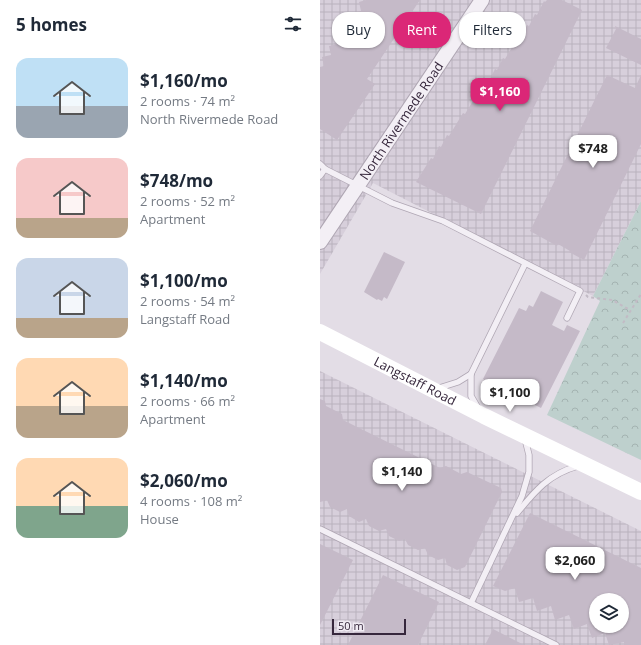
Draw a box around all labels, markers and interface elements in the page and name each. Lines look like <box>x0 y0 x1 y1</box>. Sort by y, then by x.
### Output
chip: Buy <box>332 12 385 48</box>
chip: Rent <box>393 12 451 48</box>
chip: Filters <box>459 12 526 48</box>
text: 5 homes <box>16 13 87 36</box>
icon: filters <box>282 13 304 35</box>
street label: North Rivermede Road <box>355 58 447 183</box>
text: $1,160/mo <box>140 69 228 92</box>
icon: home <box>48 74 96 122</box>
pin: $1,160 <box>467 78 533 112</box>
text: $1,160 <box>480 82 520 100</box>
text: 2 rooms · 74 m² <box>140 92 235 110</box>
text: North Rivermede Road <box>140 110 278 128</box>
pin: $748 <box>569 135 617 169</box>
text: $748 <box>578 139 608 157</box>
text: $748/mo <box>140 169 213 192</box>
icon: home <box>48 174 96 222</box>
text: 2 rooms · 52 m² <box>140 192 235 210</box>
text: Apartment <box>140 210 205 228</box>
text: $1,100/mo <box>140 269 228 292</box>
icon: home <box>48 274 96 322</box>
text: 2 rooms · 54 m² <box>140 292 235 310</box>
text: Langstaff Road <box>140 310 230 328</box>
street label: Langstaff Road <box>371 352 460 409</box>
text: $1,140/mo <box>140 369 228 392</box>
icon: home <box>48 374 96 422</box>
pin: $1,100 <box>477 379 543 413</box>
text: $1,100 <box>490 383 530 401</box>
text: 2 rooms · 66 m² <box>140 392 235 410</box>
text: Apartment <box>140 410 205 428</box>
pin: $1,140 <box>369 458 435 492</box>
text: $1,140 <box>382 462 422 480</box>
text: $2,060/mo <box>140 469 228 492</box>
icon: home <box>48 474 96 522</box>
text: 4 rooms · 108 m² <box>140 492 242 510</box>
text: House <box>140 510 179 528</box>
pin: $2,060 <box>542 547 608 581</box>
text: $2,060 <box>555 551 595 569</box>
map controls <box>589 593 629 633</box>
button: layers <box>589 593 629 633</box>
scale bar <box>332 617 406 636</box>
text: 50 m <box>338 618 364 633</box>

